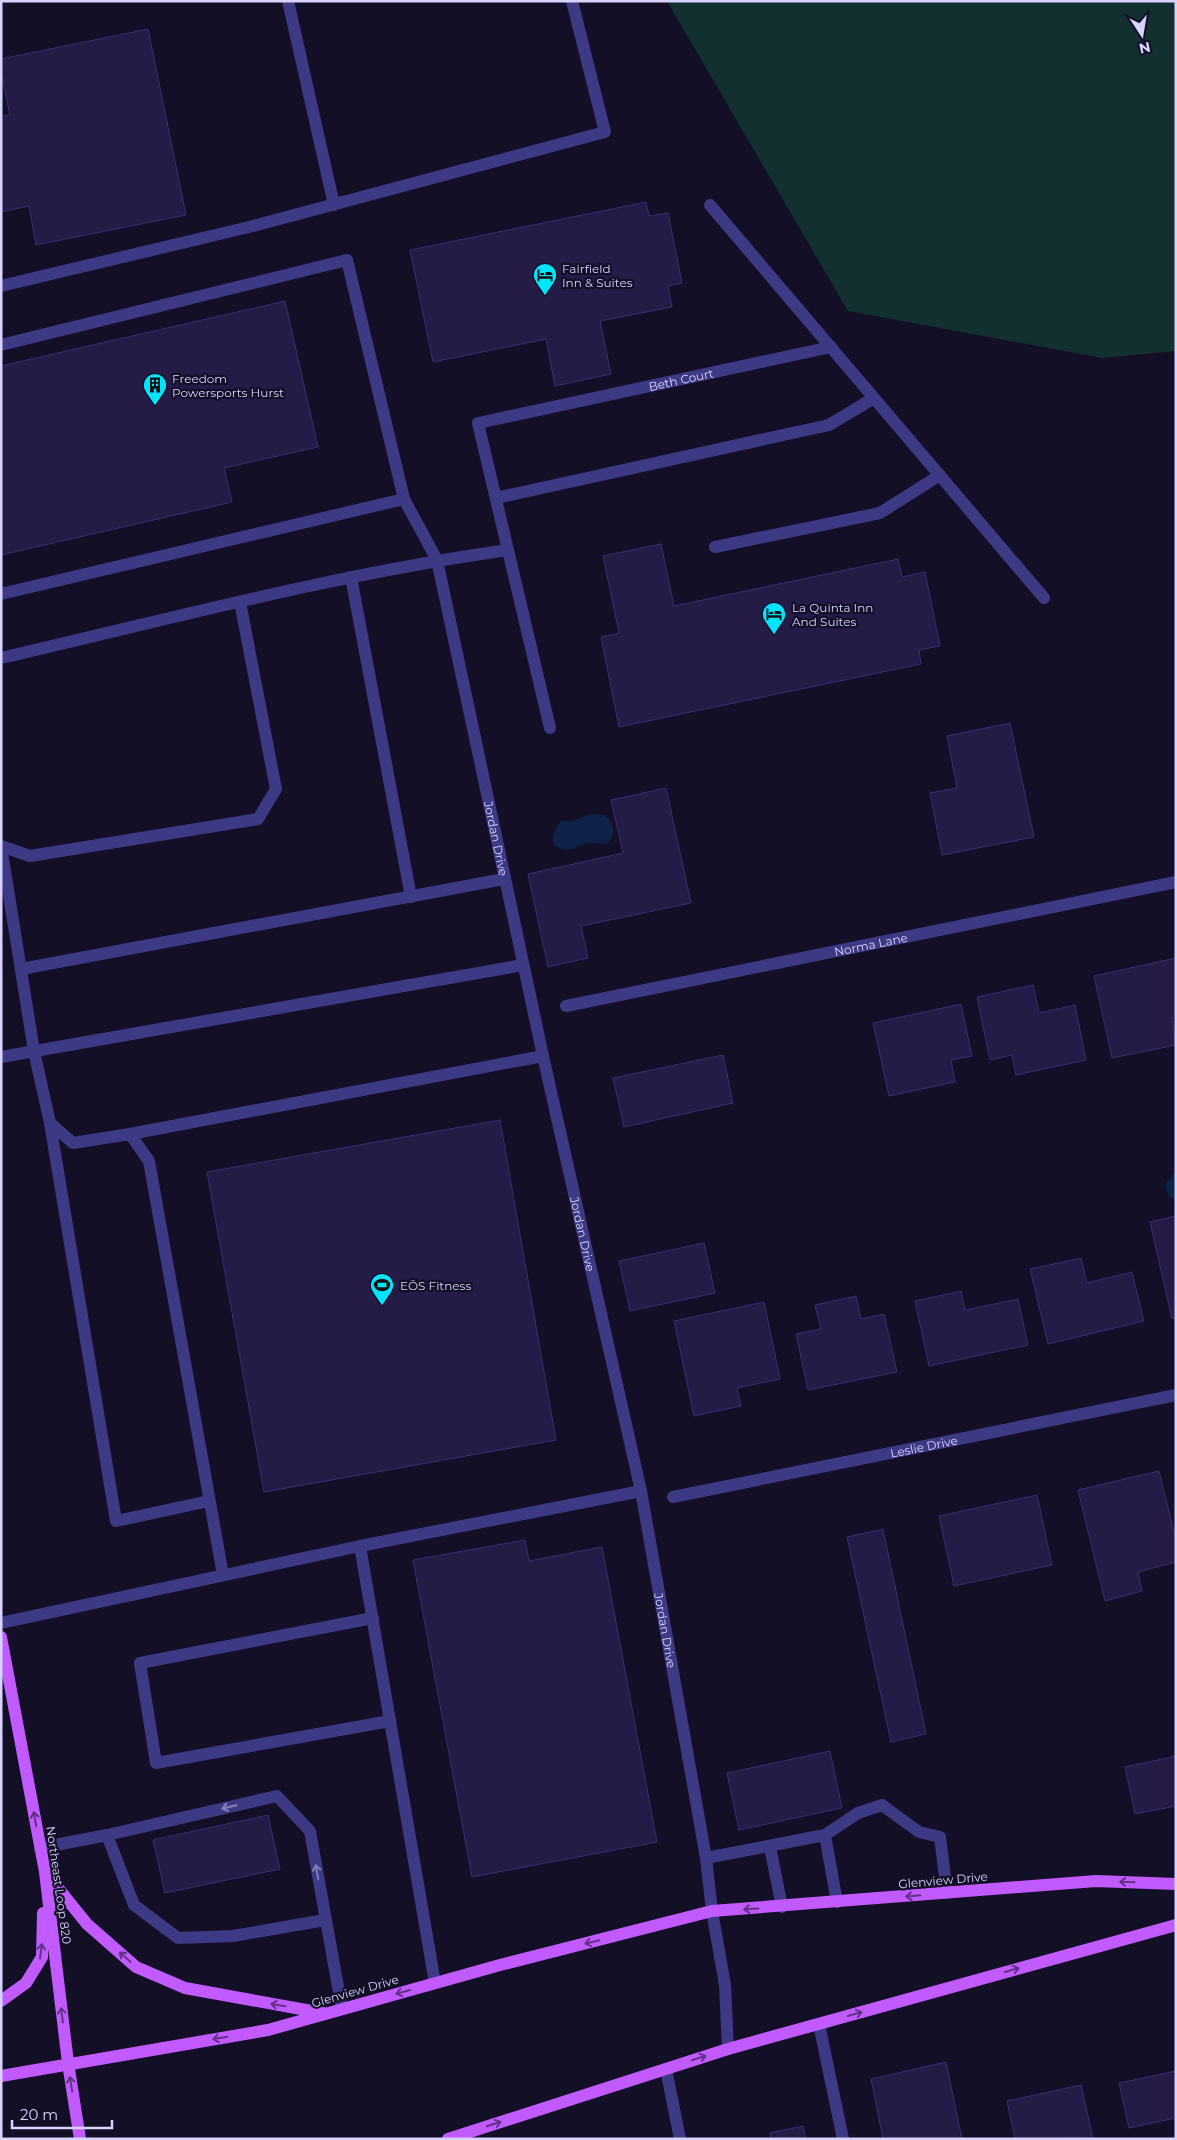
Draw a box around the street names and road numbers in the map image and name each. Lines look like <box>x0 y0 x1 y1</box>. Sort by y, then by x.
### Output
street label: Beth Court <box>647 365 715 394</box>
street label: Jordan Drive <box>481 799 512 877</box>
street label: Norma Lane <box>833 929 909 959</box>
street label: Jordan Drive <box>567 1194 599 1273</box>
street label: Leslie Drive <box>889 1432 959 1460</box>
street label: Jordan Drive <box>651 1591 680 1669</box>
street label: Northeast Loop 820 <box>43 1825 75 1945</box>
street label: Glenview Drive <box>898 1869 988 1891</box>
street label: Glenview Drive <box>310 1971 400 2011</box>

